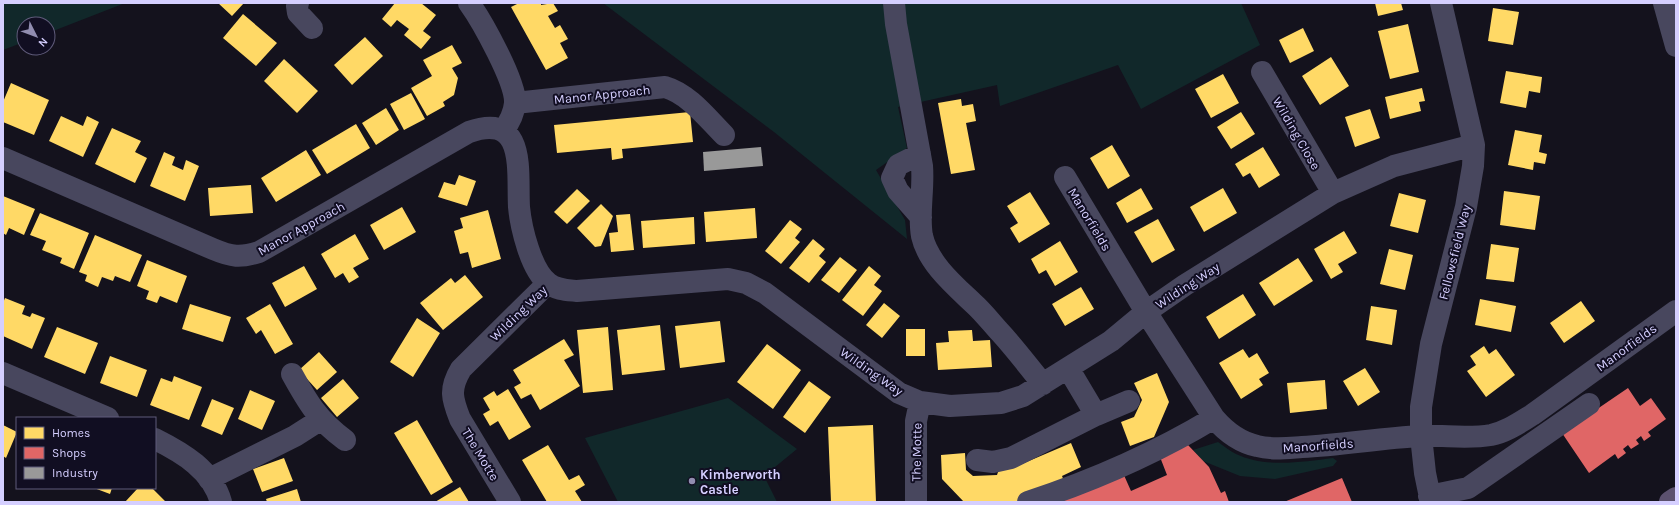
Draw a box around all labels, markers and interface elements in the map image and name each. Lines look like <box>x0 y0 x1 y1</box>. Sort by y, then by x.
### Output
north arrow <box>16 16 56 56</box>
text: N <box>36 35 51 50</box>
street label: Manor Approach <box>553 82 651 107</box>
street label: Wilding Close <box>1270 94 1324 172</box>
street label: Manorfields <box>1065 185 1114 254</box>
street label: Manor Approach <box>255 198 347 259</box>
street label: Fellowsfield Way <box>1435 203 1474 301</box>
street label: Wilding Way <box>1152 259 1222 312</box>
street label: Wilding Way <box>487 282 550 344</box>
street label: Manorfields <box>1593 320 1660 374</box>
street label: Wilding Way <box>837 344 906 399</box>
legend <box>16 417 156 489</box>
street label: The Motte <box>908 422 925 481</box>
street label: The Motte <box>459 425 502 484</box>
text: Homes <box>52 426 90 440</box>
street label: Manorfields <box>1282 436 1354 455</box>
text: Shops <box>52 446 86 460</box>
text: Industry <box>52 466 98 480</box>
place label: Kimberworth Castle <box>700 467 781 497</box>
marker: Kimberworth Castle <box>687 476 697 486</box>

